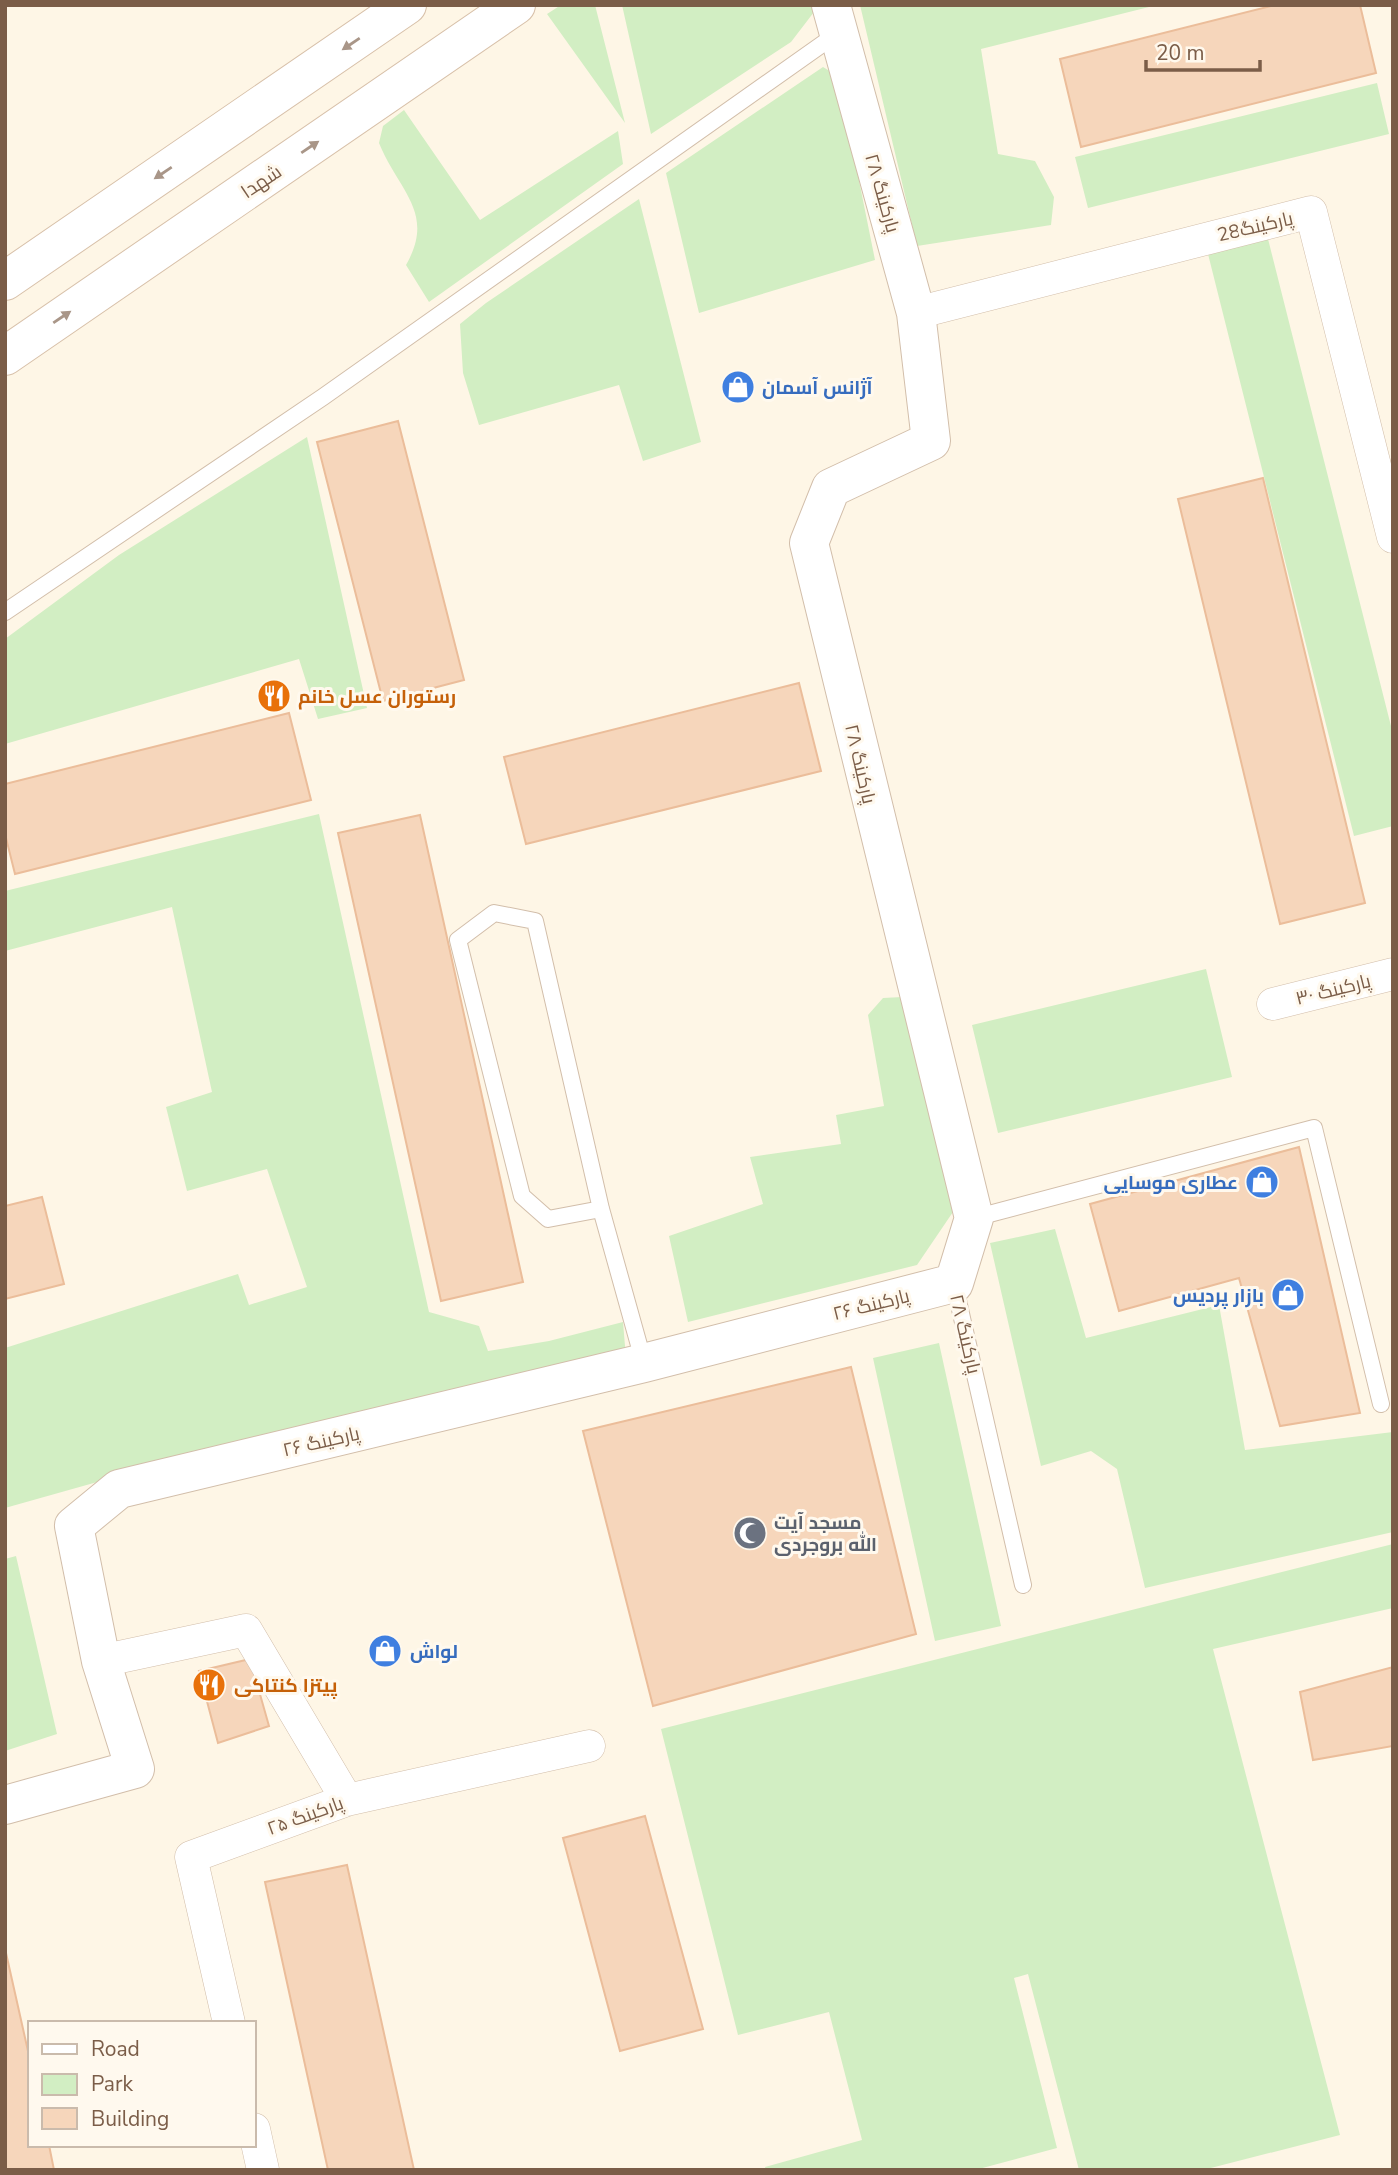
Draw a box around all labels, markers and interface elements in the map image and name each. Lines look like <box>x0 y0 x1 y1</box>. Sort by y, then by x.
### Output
scale bar <box>1146 28 1260 72</box>
one-way arrow <box>342 37 360 51</box>
text: 20 m <box>1156 39 1205 67</box>
one-way arrow <box>301 140 319 154</box>
street label: پارکینگ ۲۸ <box>858 151 906 236</box>
street label: شهدا <box>236 159 287 205</box>
one-way arrow <box>153 166 173 179</box>
street label: پارکینگ28 <box>1215 206 1296 248</box>
one-way arrow <box>52 311 71 324</box>
shop icon: آژانس آسمان <box>719 368 757 406</box>
place label: آژانس آسمان <box>762 375 872 401</box>
restaurant icon: رستوران عسل خانم <box>255 677 293 715</box>
place label: رستوران عسل خانم <box>298 684 456 710</box>
street label: پارکینگ ۲۸ <box>838 722 882 807</box>
street label: پارکینگ ۳۰ <box>1293 968 1374 1012</box>
shop icon: عطاری موسایی <box>1243 1163 1281 1201</box>
place label: عطاری موسایی <box>1103 1170 1238 1196</box>
shop icon: بازار پردیس <box>1269 1276 1307 1314</box>
street label: پارکینگ ۲۶ <box>830 1283 912 1327</box>
place label: بازار پردیس <box>1173 1283 1264 1309</box>
street label: پارکینگ ۲۸ <box>943 1292 987 1377</box>
street label: پارکینگ ۲۶ <box>280 1421 362 1463</box>
place label: مسجد آیت الله بروجردی <box>774 1510 877 1558</box>
mosque icon: مسجد آیت الله بروجردی <box>731 1514 769 1552</box>
shop icon: لواش <box>366 1632 404 1670</box>
place label: لواش <box>410 1639 458 1665</box>
restaurant icon: پیتزا کنتاکی <box>190 1666 228 1704</box>
place label: پیتزا کنتاکی <box>234 1673 338 1699</box>
street label: پارکینگ ۲۵ <box>264 1790 347 1842</box>
legend <box>28 2021 256 2147</box>
text: Road <box>91 2035 140 2063</box>
text: Park <box>91 2070 133 2098</box>
text: Building <box>91 2105 169 2133</box>

